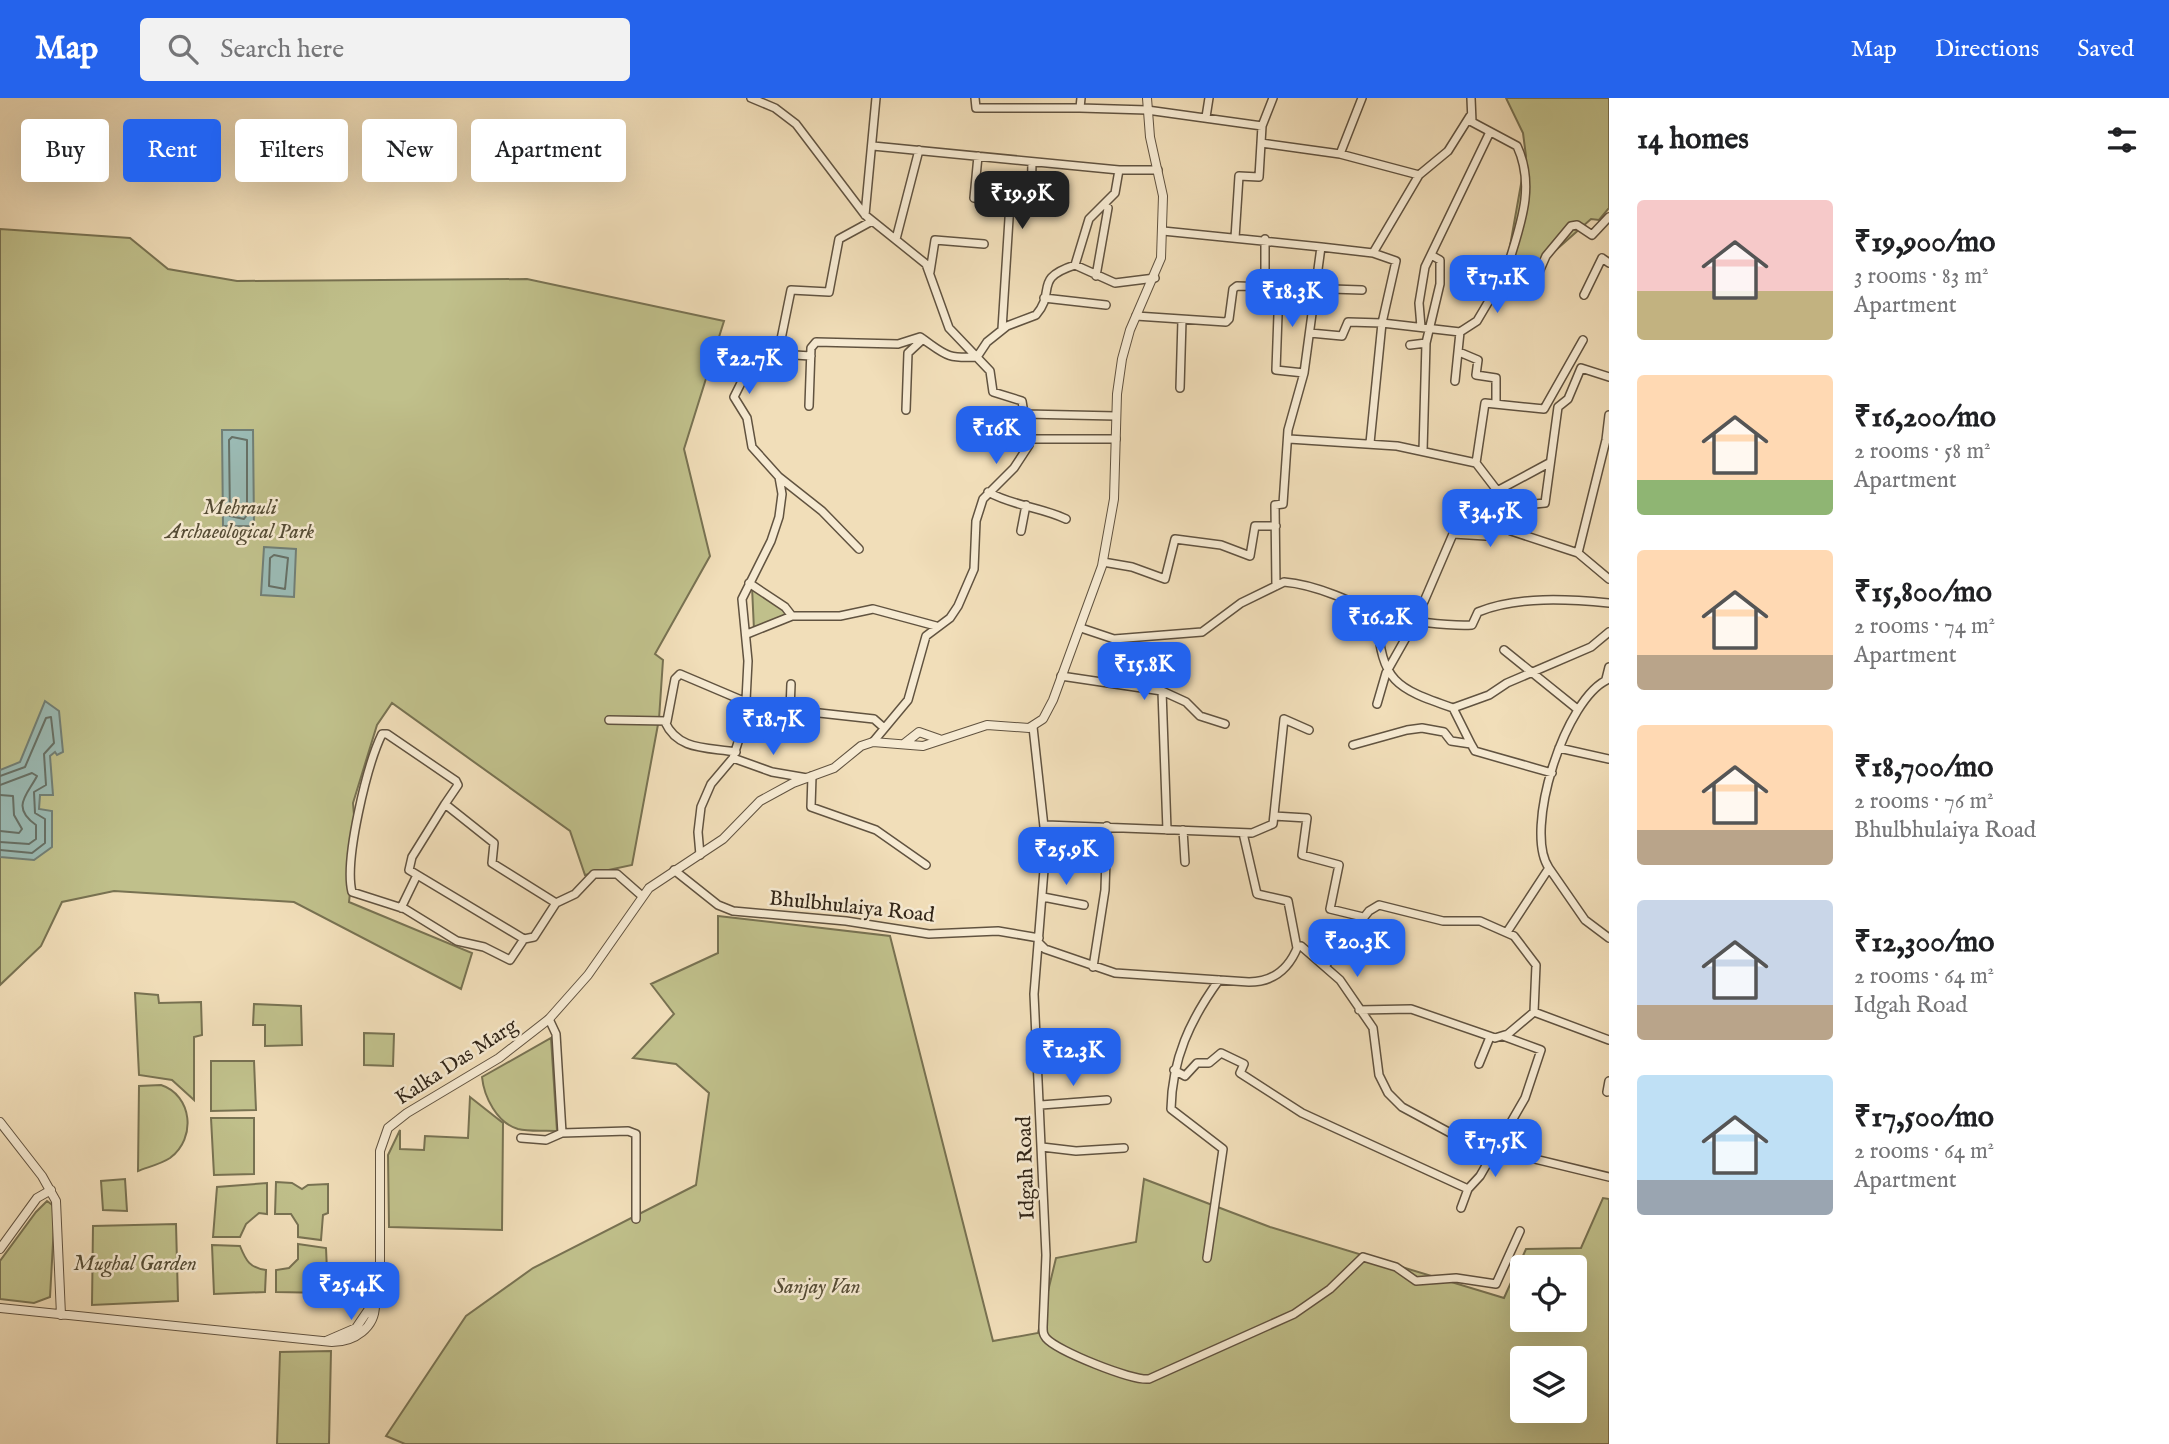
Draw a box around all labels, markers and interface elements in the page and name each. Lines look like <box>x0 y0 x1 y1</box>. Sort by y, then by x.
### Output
search box <box>140 18 630 81</box>
text: Map <box>35 28 98 70</box>
icon: search <box>164 30 202 68</box>
text: Search here <box>220 33 344 66</box>
text: Map <box>1851 34 1897 65</box>
text: Directions <box>1935 34 2039 65</box>
text: Saved <box>2077 34 2134 65</box>
chip: Buy <box>21 119 109 182</box>
chip: Rent <box>123 119 221 182</box>
chip: Filters <box>235 119 348 182</box>
chip: New <box>362 119 457 182</box>
chip: Apartment <box>471 119 626 182</box>
text: 14 homes <box>1637 121 1749 159</box>
icon: filters <box>2103 121 2141 159</box>
pin: ₹19.9K <box>965 172 1079 231</box>
text: ₹19.9K <box>990 179 1054 208</box>
text: ₹19,900/mo <box>1854 224 1995 262</box>
icon: home <box>1693 228 1777 312</box>
pin: ₹17.1K <box>1440 256 1554 315</box>
text: 3 rooms · 83 m² <box>1854 262 1989 291</box>
text: ₹17.1K <box>1466 263 1528 292</box>
pin: ₹18.3K <box>1235 270 1349 329</box>
text: ₹18.3K <box>1262 277 1322 306</box>
text: Apartment <box>1854 291 1957 320</box>
pin: ₹22.7K <box>692 336 806 396</box>
text: ₹22.7K <box>716 344 782 373</box>
text: ₹16,200/mo <box>1854 399 1996 437</box>
icon: home <box>1693 403 1777 487</box>
pin: ₹16K <box>955 406 1037 466</box>
text: ₹16K <box>972 414 1020 443</box>
text: 2 rooms · 58 m² <box>1854 437 1991 466</box>
text: Apartment <box>1854 466 1957 495</box>
pin: ₹34.5K <box>1433 490 1547 549</box>
park label: Mehrauli Archaeological Park <box>164 495 315 546</box>
text: ₹34.5K <box>1458 497 1522 526</box>
text: ₹15,800/mo <box>1854 574 1992 612</box>
icon: home <box>1693 578 1777 662</box>
pin: ₹16.2K <box>1323 596 1437 655</box>
text: ₹16.2K <box>1348 603 1412 632</box>
text: 2 rooms · 74 m² <box>1854 612 1995 641</box>
text: Apartment <box>1854 641 1957 670</box>
pin: ₹15.8K <box>1087 642 1201 702</box>
text: ₹15.8K <box>1114 650 1174 679</box>
pin: ₹18.7K <box>716 698 830 757</box>
text: ₹18.7K <box>742 705 804 734</box>
text: ₹18,700/mo <box>1854 749 1993 787</box>
icon: home <box>1693 753 1777 837</box>
text: 2 rooms · 76 m² <box>1854 787 1994 816</box>
text: Bhulbhulaiya Road <box>1854 816 2036 845</box>
pin: ₹25.9K <box>1009 828 1123 887</box>
text: ₹25.9K <box>1034 835 1098 864</box>
street label: Bhulbhulaiya Road <box>768 885 937 930</box>
pin: ₹20.3K <box>1300 920 1414 979</box>
text: ₹12,300/mo <box>1854 924 1995 962</box>
text: ₹20.3K <box>1324 927 1390 956</box>
icon: home <box>1693 928 1777 1012</box>
text: 2 rooms · 64 m² <box>1854 962 1994 991</box>
text: Idgah Road <box>1854 991 1968 1020</box>
street label: Kalka Das Marg <box>390 1012 524 1112</box>
pin: ₹12.3K <box>1016 1028 1130 1088</box>
text: ₹12.3K <box>1042 1036 1104 1065</box>
text: ₹17,500/mo <box>1854 1099 1994 1137</box>
icon: home <box>1693 1103 1777 1187</box>
street label: Idgah Road <box>1011 1115 1042 1220</box>
pin: ₹17.5K <box>1438 1119 1552 1179</box>
text: ₹17.5K <box>1464 1127 1526 1156</box>
text: 2 rooms · 64 m² <box>1854 1137 1994 1166</box>
text: Apartment <box>1854 1166 1957 1195</box>
park label: Mughal Garden <box>73 1251 197 1278</box>
map controls <box>1510 1255 1587 1423</box>
button: locate <box>1510 1255 1587 1332</box>
pin: ₹25.4K <box>294 1262 408 1322</box>
text: ₹25.4K <box>318 1270 384 1299</box>
park label: Sanjay Van <box>773 1274 861 1301</box>
button: layers <box>1510 1346 1587 1423</box>

